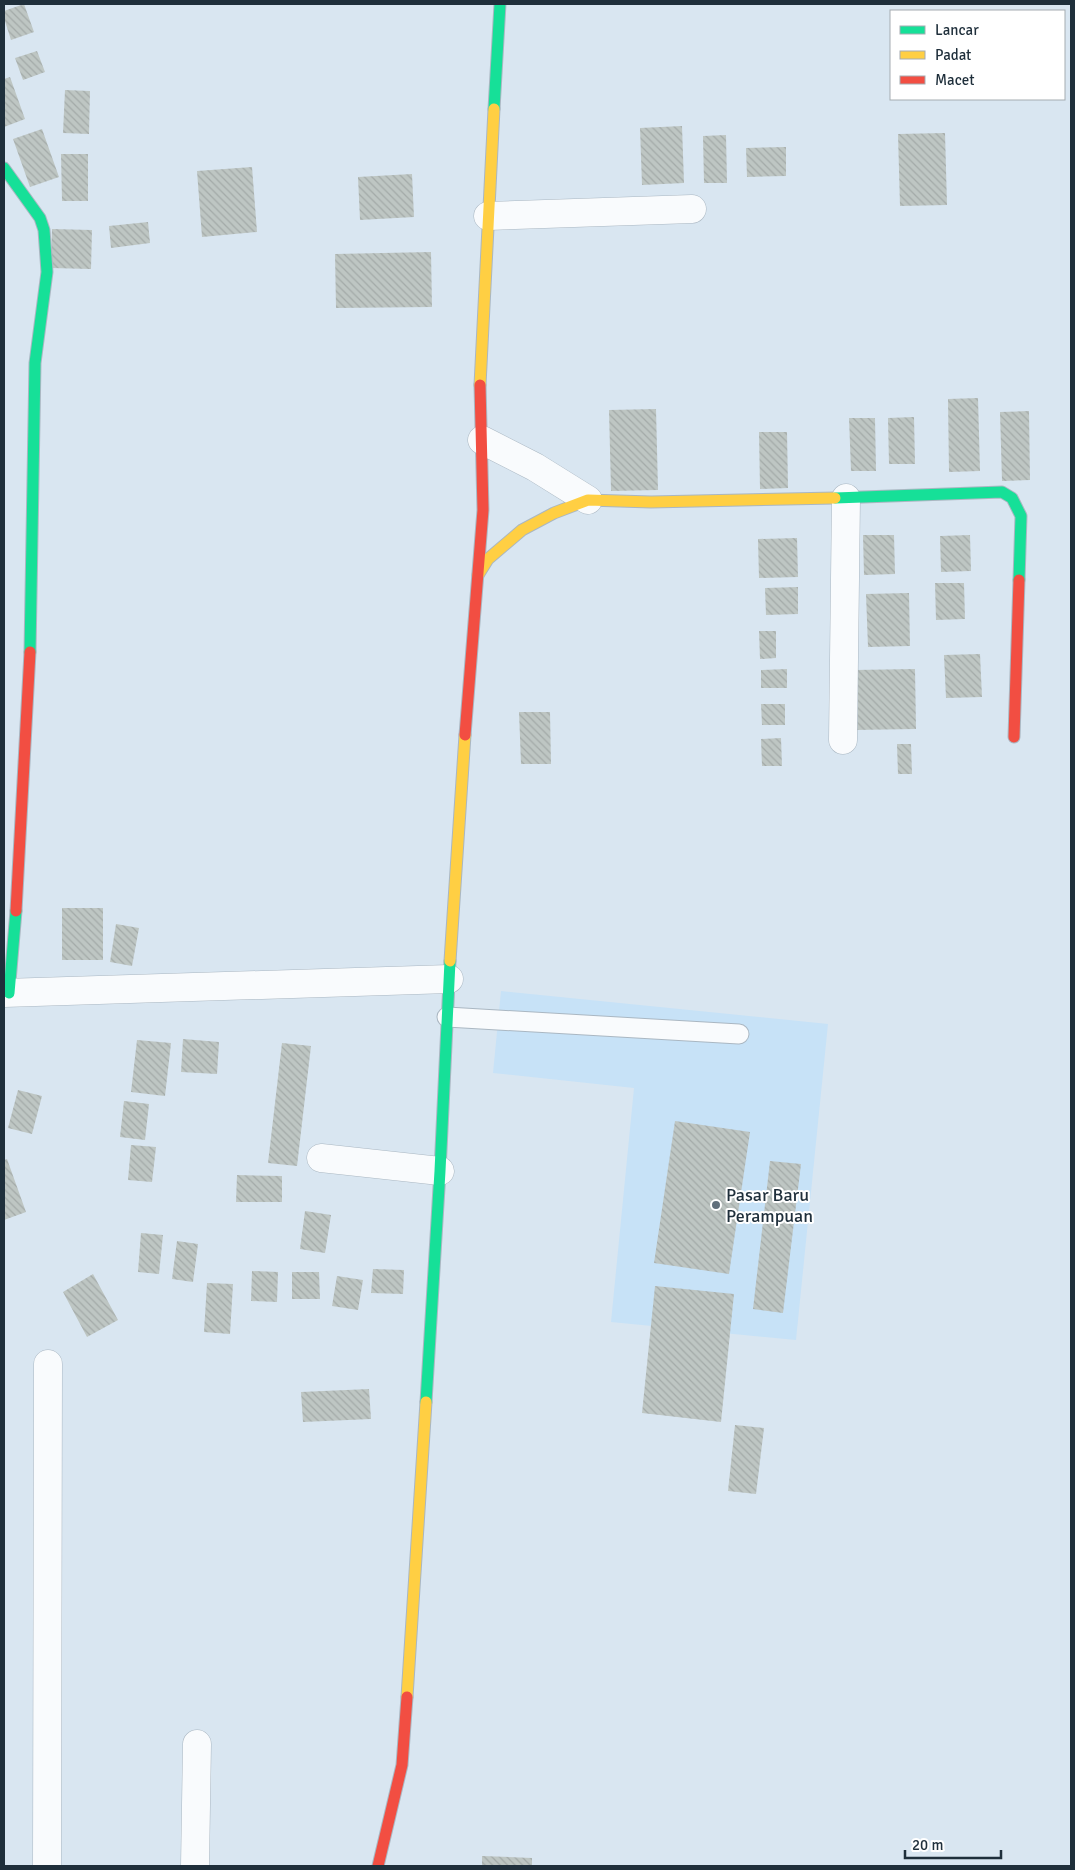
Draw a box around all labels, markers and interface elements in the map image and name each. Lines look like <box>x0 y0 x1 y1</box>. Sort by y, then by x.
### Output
legend <box>890 10 1065 100</box>
text: Lancar <box>935 21 979 39</box>
text: Padat <box>935 46 971 64</box>
text: Macet <box>935 71 974 89</box>
place label: Pasar Baru Perampuan <box>726 1184 813 1227</box>
marker: Pasar Baru Perampuan <box>710 1199 722 1211</box>
scale bar <box>905 1828 1001 1860</box>
text: 20 m <box>912 1836 943 1854</box>

